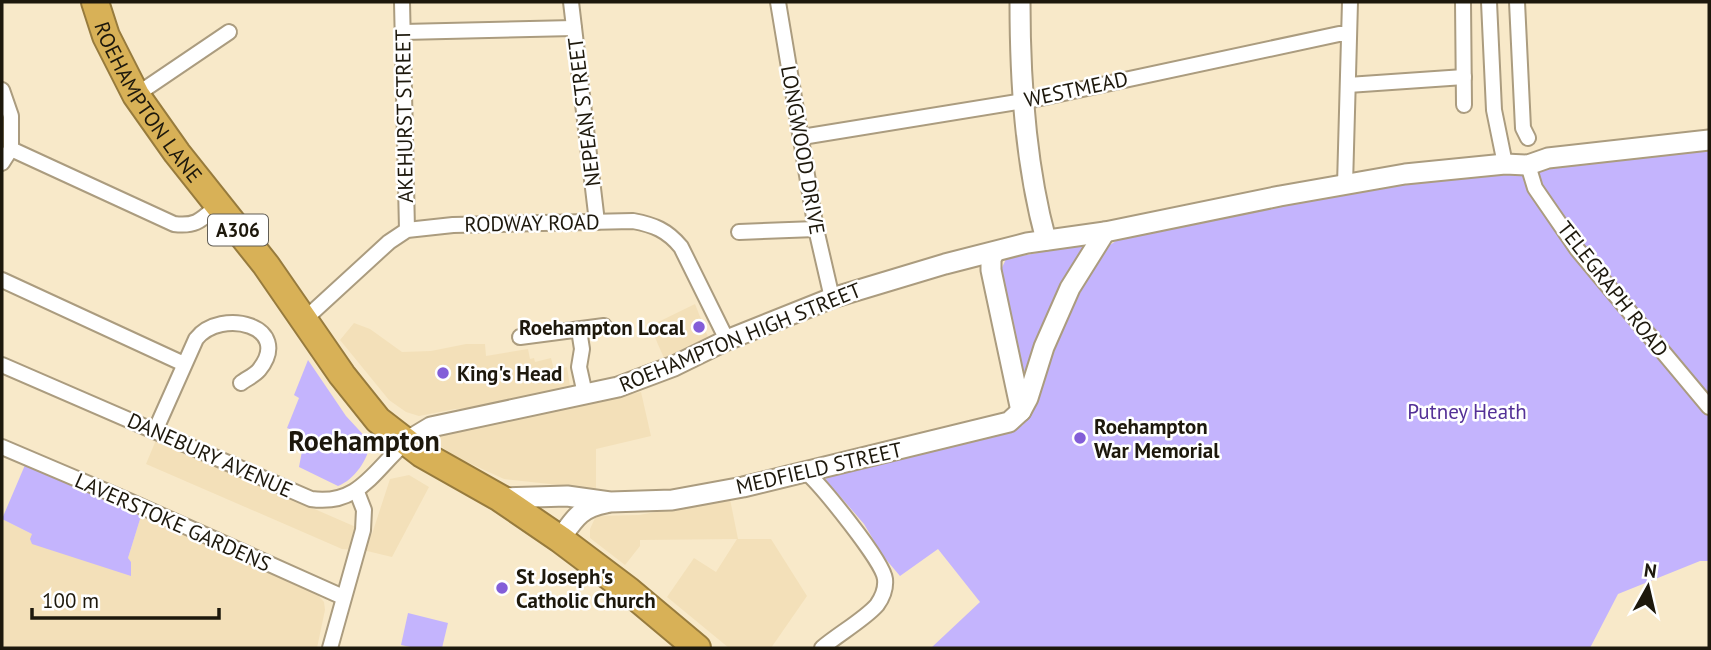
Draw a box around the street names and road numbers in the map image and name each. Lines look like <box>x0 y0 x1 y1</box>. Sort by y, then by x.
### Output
street label: ROEHAMPTON LANE <box>89 18 208 188</box>
street label: AKEHURST STREET <box>389 29 419 203</box>
street label: NEPEAN STREET <box>561 36 607 188</box>
street label: LONGWOOD DRIVE <box>775 63 831 237</box>
street label: WESTMEAD <box>1022 65 1130 113</box>
street label: RODWAY ROAD <box>464 208 600 238</box>
road number: A306 <box>208 214 268 246</box>
street label: TELEGRAPH ROAD <box>1552 216 1674 362</box>
street label: ROEHAMPTON HIGH STREET <box>615 276 865 398</box>
street label: DANEBURY AVENUE <box>123 407 297 503</box>
street label: MEDFIELD STREET <box>733 436 905 500</box>
street label: LAVERSTOKE GARDENS <box>71 467 275 577</box>

